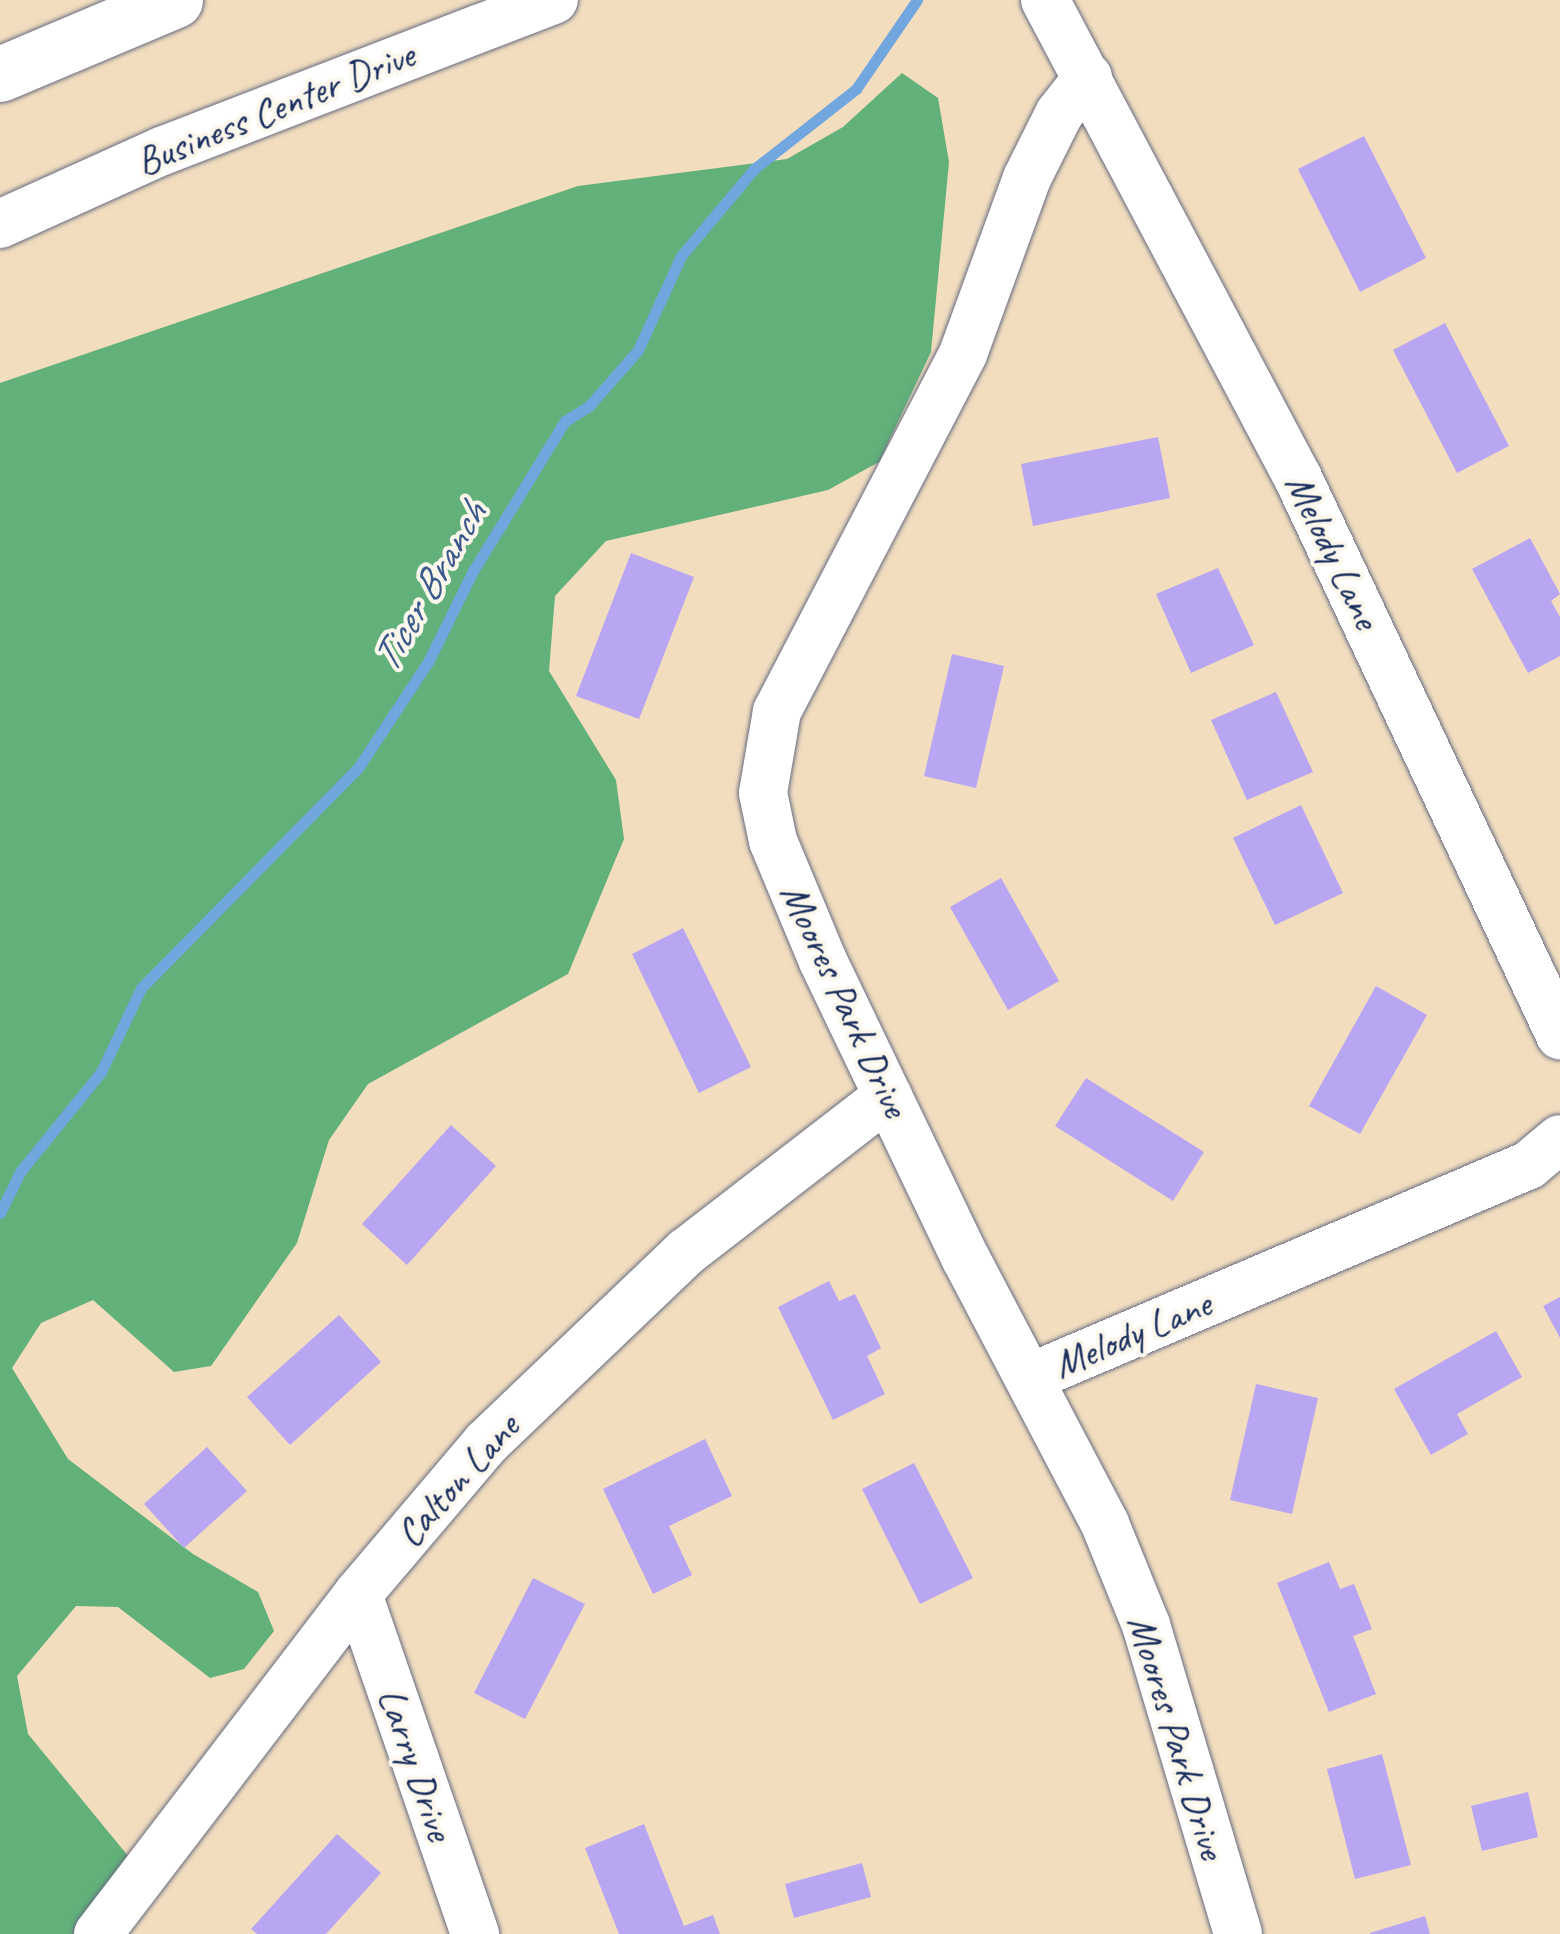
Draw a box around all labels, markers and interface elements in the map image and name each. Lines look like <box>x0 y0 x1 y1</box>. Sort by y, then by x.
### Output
street label: Business Center Drive <box>128 30 422 186</box>
street label: Melody Lane <box>1275 465 1391 637</box>
water label: Ticer Branch <box>360 492 498 682</box>
street label: Moores Park Drive <box>770 875 920 1125</box>
street label: Melody Lane <box>1045 1279 1219 1389</box>
street label: Calton Lane <box>384 1403 530 1557</box>
street label: Moores Park Drive <box>1117 1609 1237 1865</box>
street label: Larry Drive <box>368 1681 464 1847</box>

